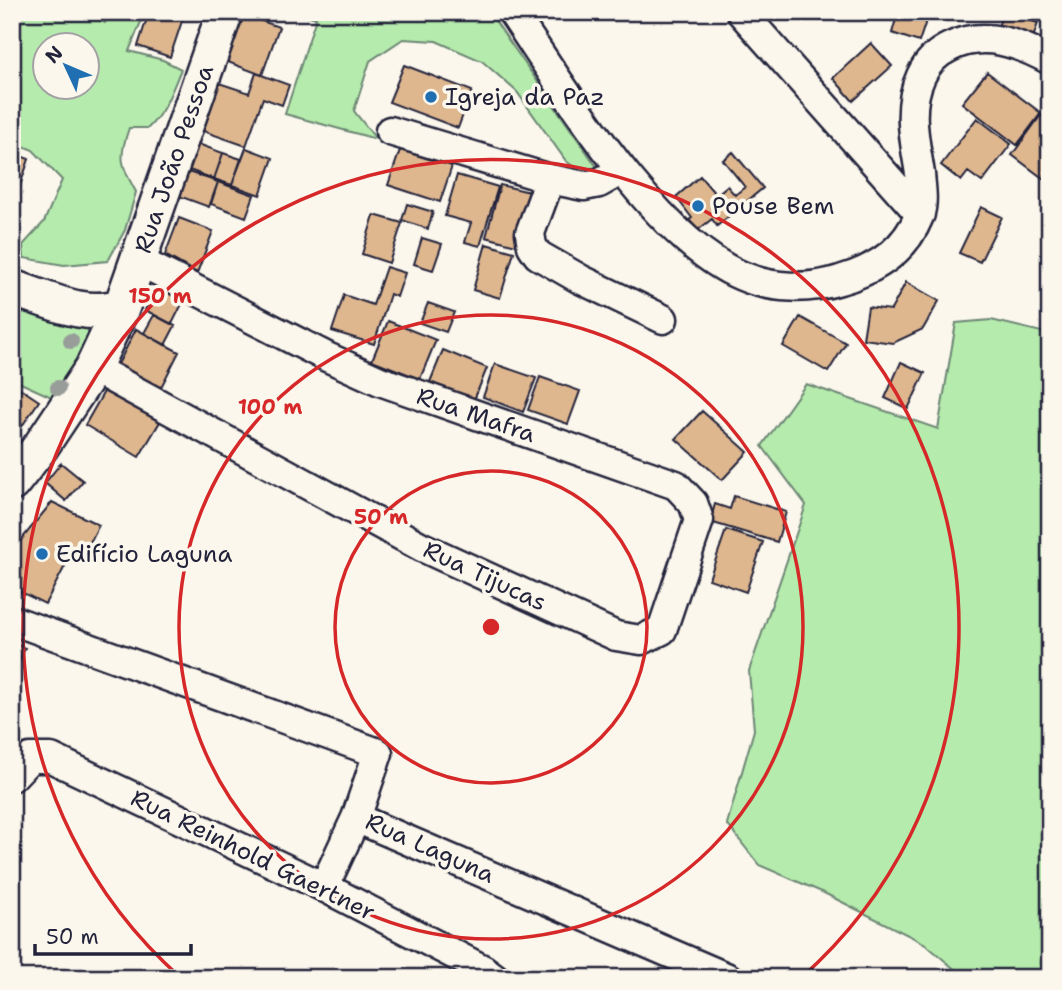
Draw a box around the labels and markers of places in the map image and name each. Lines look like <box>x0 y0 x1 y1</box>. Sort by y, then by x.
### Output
place label: Igreja da Paz <box>445 81 605 113</box>
marker: Igreja da Paz <box>423 89 439 105</box>
place label: Pouse Bem <box>712 190 835 222</box>
marker: Pouse Bem <box>690 198 706 214</box>
place label: Edifício Laguna <box>56 538 232 570</box>
marker: Edifício Laguna <box>34 546 50 562</box>
centre of rings <box>479 615 503 639</box>

